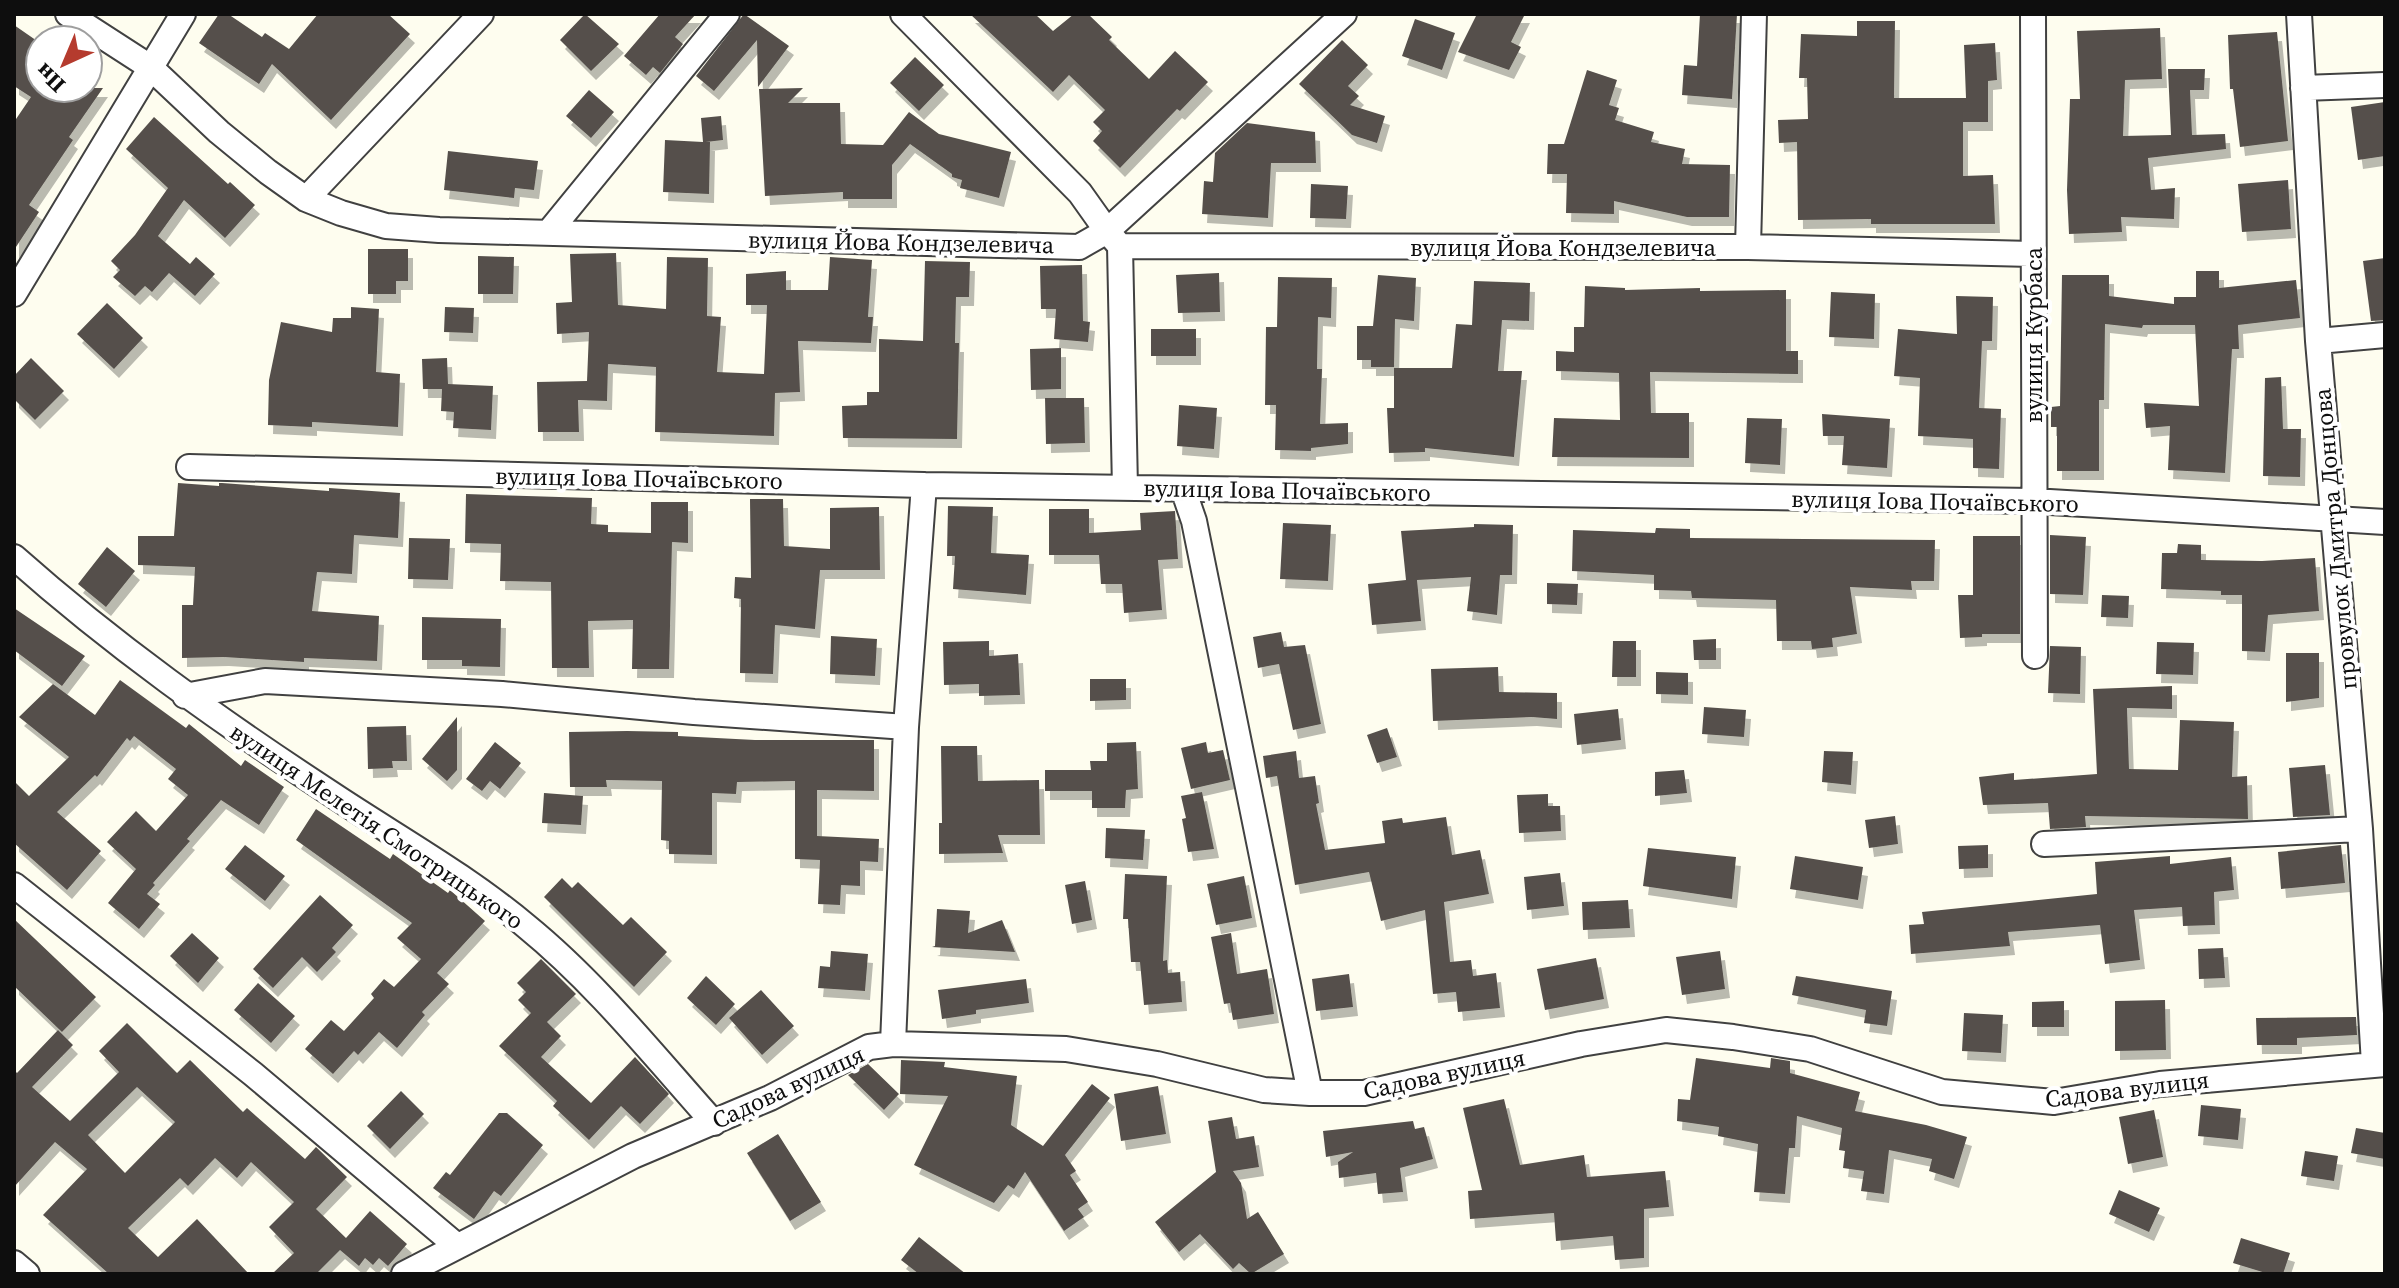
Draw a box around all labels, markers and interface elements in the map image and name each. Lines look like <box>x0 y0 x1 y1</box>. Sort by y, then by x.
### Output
north arrow <box>24 24 104 104</box>
text: Пн <box>29 57 72 100</box>
street label: вулиця Йова Кондзелевича <box>748 223 1055 261</box>
street label: вулиця Йова Кондзелевича <box>1410 231 1717 264</box>
street label: вулиця Курбаса <box>2017 246 2050 423</box>
street label: провулок Дмитра Донцова <box>2305 386 2365 691</box>
street label: вулиця Іова Почаївського <box>495 459 783 497</box>
street label: вулиця Іова Почаївського <box>1143 471 1431 509</box>
street label: вулиця Іова Почаївського <box>1791 482 2079 520</box>
street label: вулиця Мелетія Смотрицького <box>224 715 530 937</box>
street label: Садова вулиця <box>706 1037 870 1137</box>
street label: Садова вулиця <box>1360 1041 1528 1107</box>
street label: Садова вулиця <box>2043 1063 2211 1115</box>

